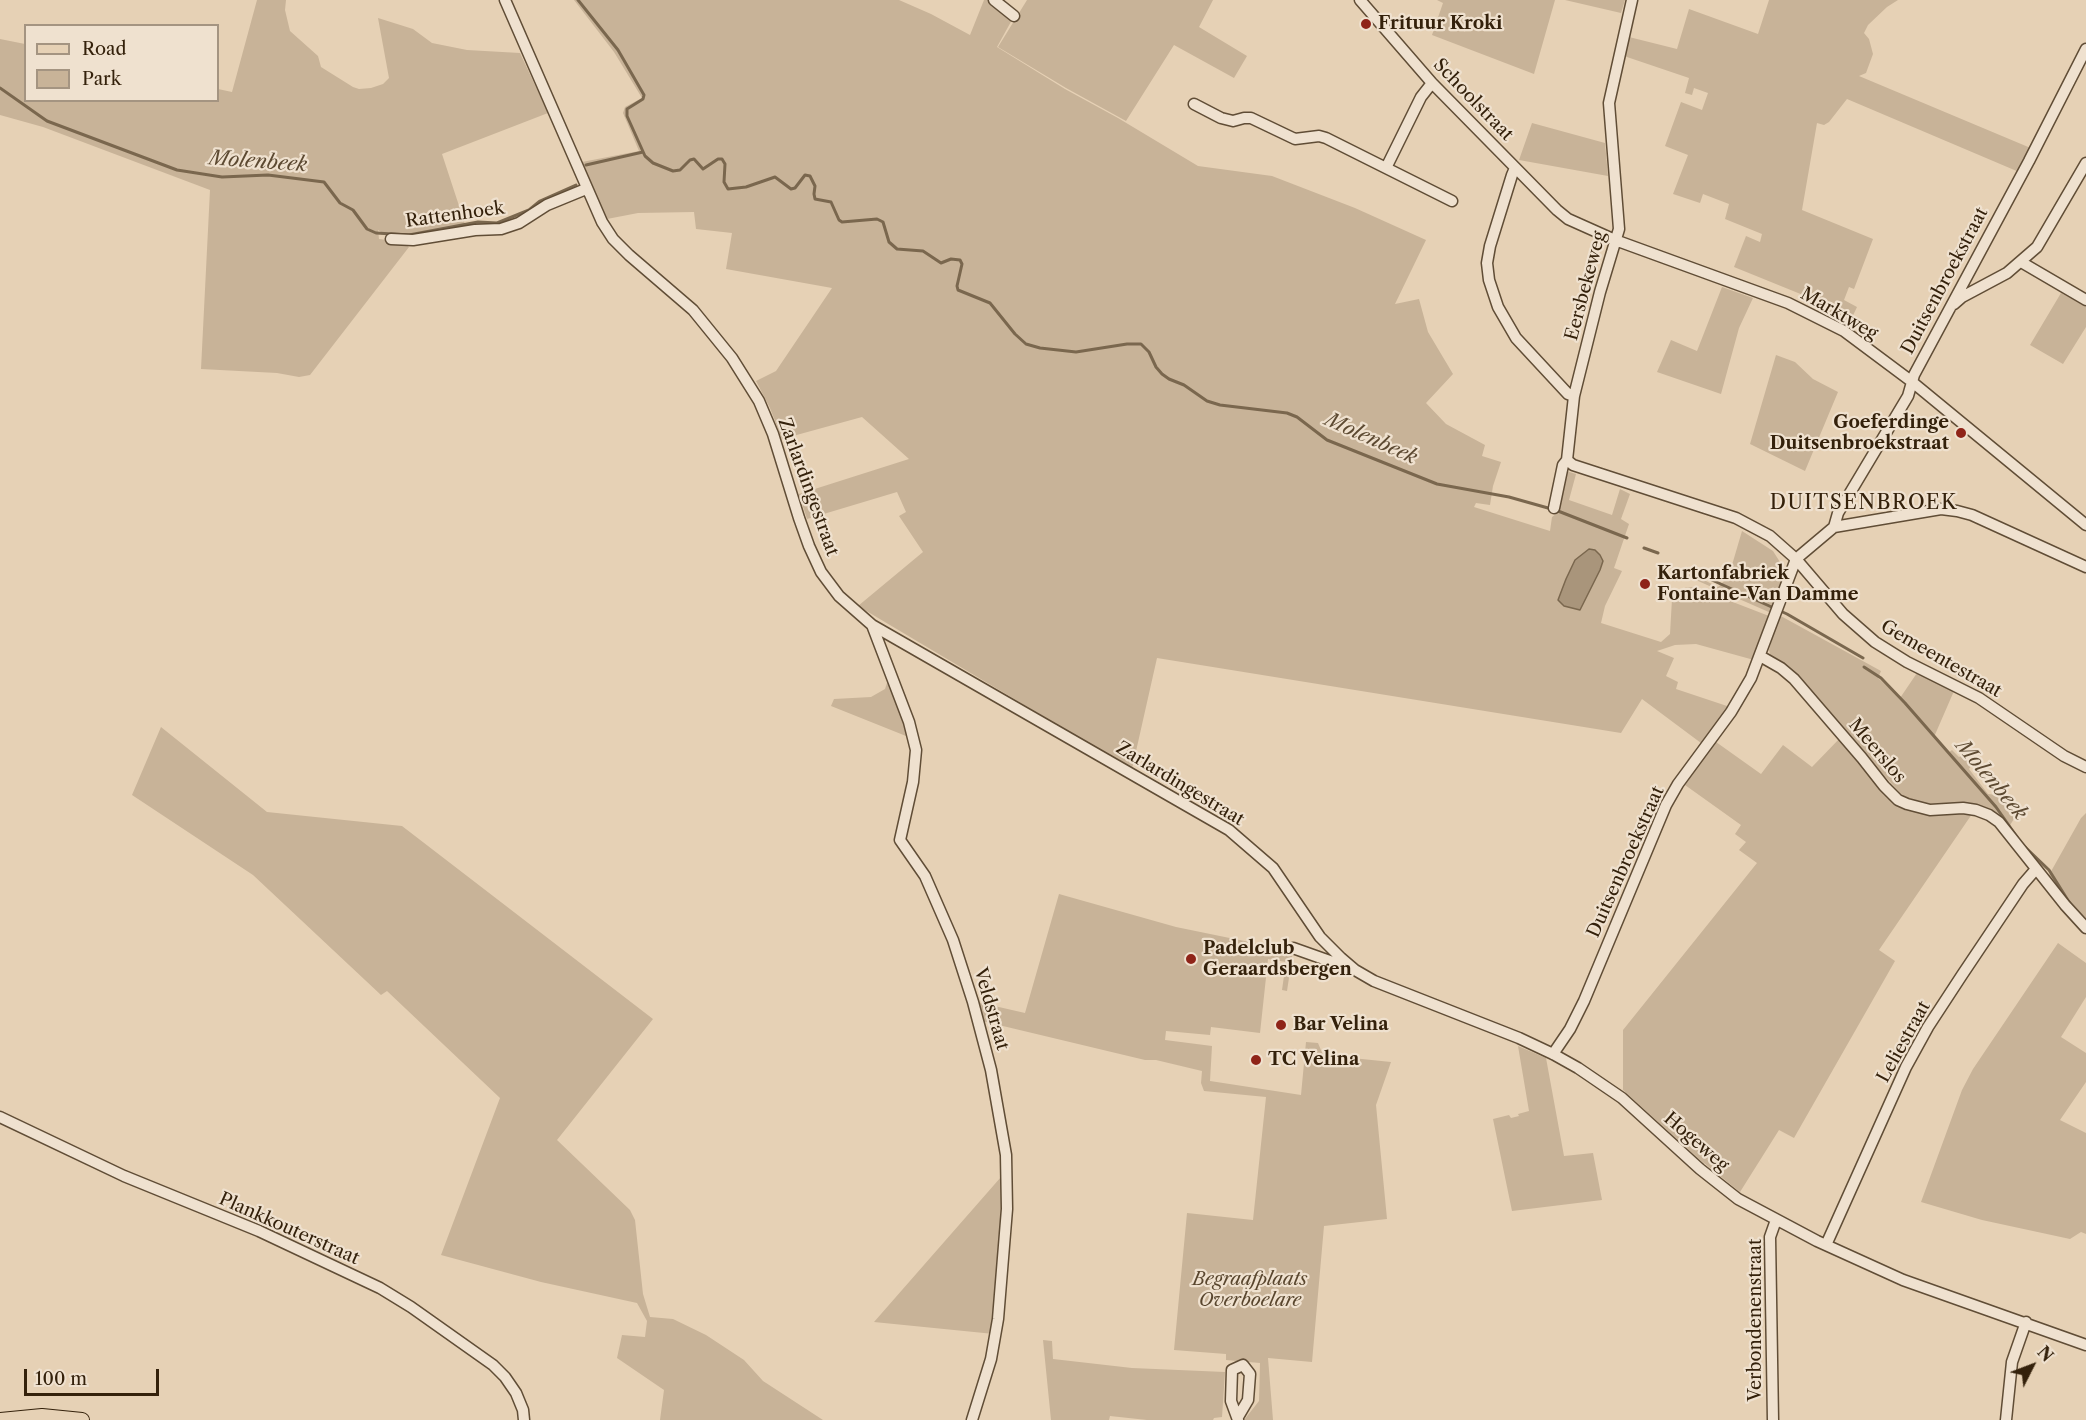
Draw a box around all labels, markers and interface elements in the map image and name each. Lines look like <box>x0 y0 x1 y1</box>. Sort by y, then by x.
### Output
place label: Frituur Kroki <box>1378 13 1502 35</box>
marker: Frituur Kroki <box>1359 17 1373 31</box>
legend <box>24 24 219 102</box>
text: Road <box>82 38 127 60</box>
street label: Schoolstraat <box>1428 54 1518 146</box>
text: Park <box>82 68 121 90</box>
water label: Molenbeek <box>208 147 308 177</box>
street label: Rattenhoek <box>404 197 506 233</box>
street label: Duitsenbroekstraat <box>1897 204 1993 358</box>
street label: Eersbekeweg <box>1561 229 1611 343</box>
street label: Marktweg <box>1796 283 1882 345</box>
water label: Molenbeek <box>1321 408 1421 470</box>
place label: Goeferdinge Duitsenbroekstraat <box>1770 412 1949 454</box>
street label: Zarlardingestraat <box>773 415 843 559</box>
marker: Goeferdinge Duitsenbroekstraat <box>1954 426 1968 440</box>
district label: DUITSENBROEK <box>1770 491 1958 515</box>
place label: Kartonfabriek Fontaine-Van Damme <box>1657 563 1858 606</box>
marker: Kartonfabriek Fontaine-Van Damme <box>1638 577 1652 591</box>
street label: Gemeentestraat <box>1877 616 2005 702</box>
street label: Meerslos <box>1844 714 1910 788</box>
water label: Molenbeek <box>1950 735 2032 825</box>
street label: Zarlardingestraat <box>1112 737 1248 831</box>
street label: Duitsenbroekstraat <box>1583 783 1669 941</box>
place label: Padelclub Geraardsbergen <box>1203 938 1352 980</box>
marker: Padelclub Geraardsbergen <box>1184 952 1198 966</box>
street label: Veldstraat <box>969 965 1013 1053</box>
street label: Leliestraat <box>1873 998 1935 1086</box>
place label: Bar Velina <box>1293 1014 1389 1036</box>
marker: Bar Velina <box>1274 1018 1288 1032</box>
place label: TC Velina <box>1268 1049 1359 1071</box>
marker: TC Velina <box>1249 1053 1263 1067</box>
street label: Hogeweg <box>1659 1108 1733 1176</box>
street label: Plankkouterstraat <box>216 1188 362 1270</box>
street label: Verbondenenstraat <box>1745 1239 1767 1401</box>
park label: Begraafplaats Overboelare <box>1193 1269 1307 1312</box>
north arrow <box>2002 1336 2062 1396</box>
text: N <box>2033 1342 2057 1366</box>
scale bar <box>27 1357 162 1395</box>
text: 100 m <box>35 1368 87 1390</box>

